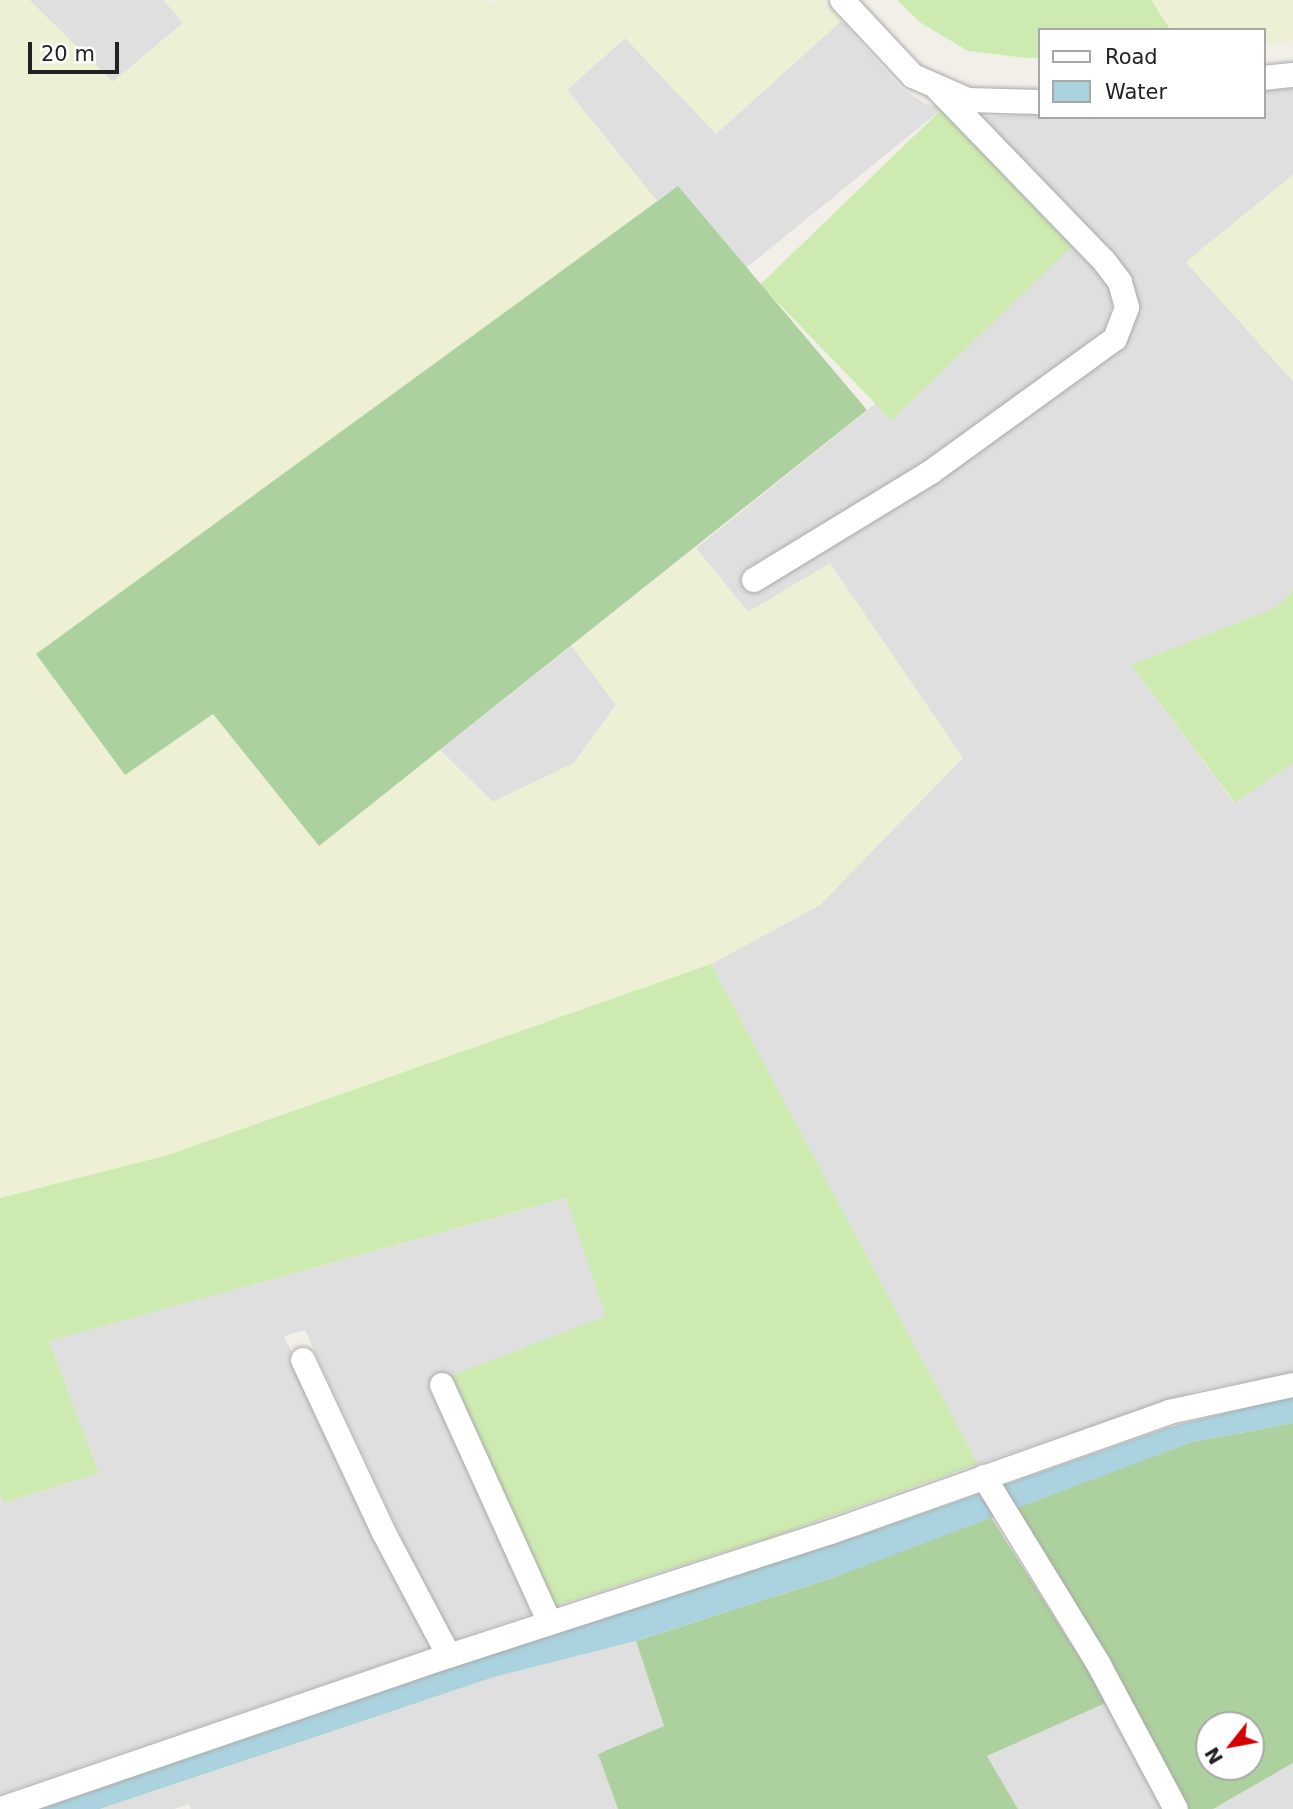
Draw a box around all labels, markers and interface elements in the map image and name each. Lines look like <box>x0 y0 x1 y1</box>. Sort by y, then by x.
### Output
scale bar <box>32 28 122 72</box>
legend <box>1038 28 1265 119</box>
text: 20 m <box>41 42 95 66</box>
text: Road <box>1105 45 1158 69</box>
text: Water <box>1105 80 1167 104</box>
north arrow <box>1195 1711 1265 1781</box>
text: N <box>1200 1743 1227 1768</box>

